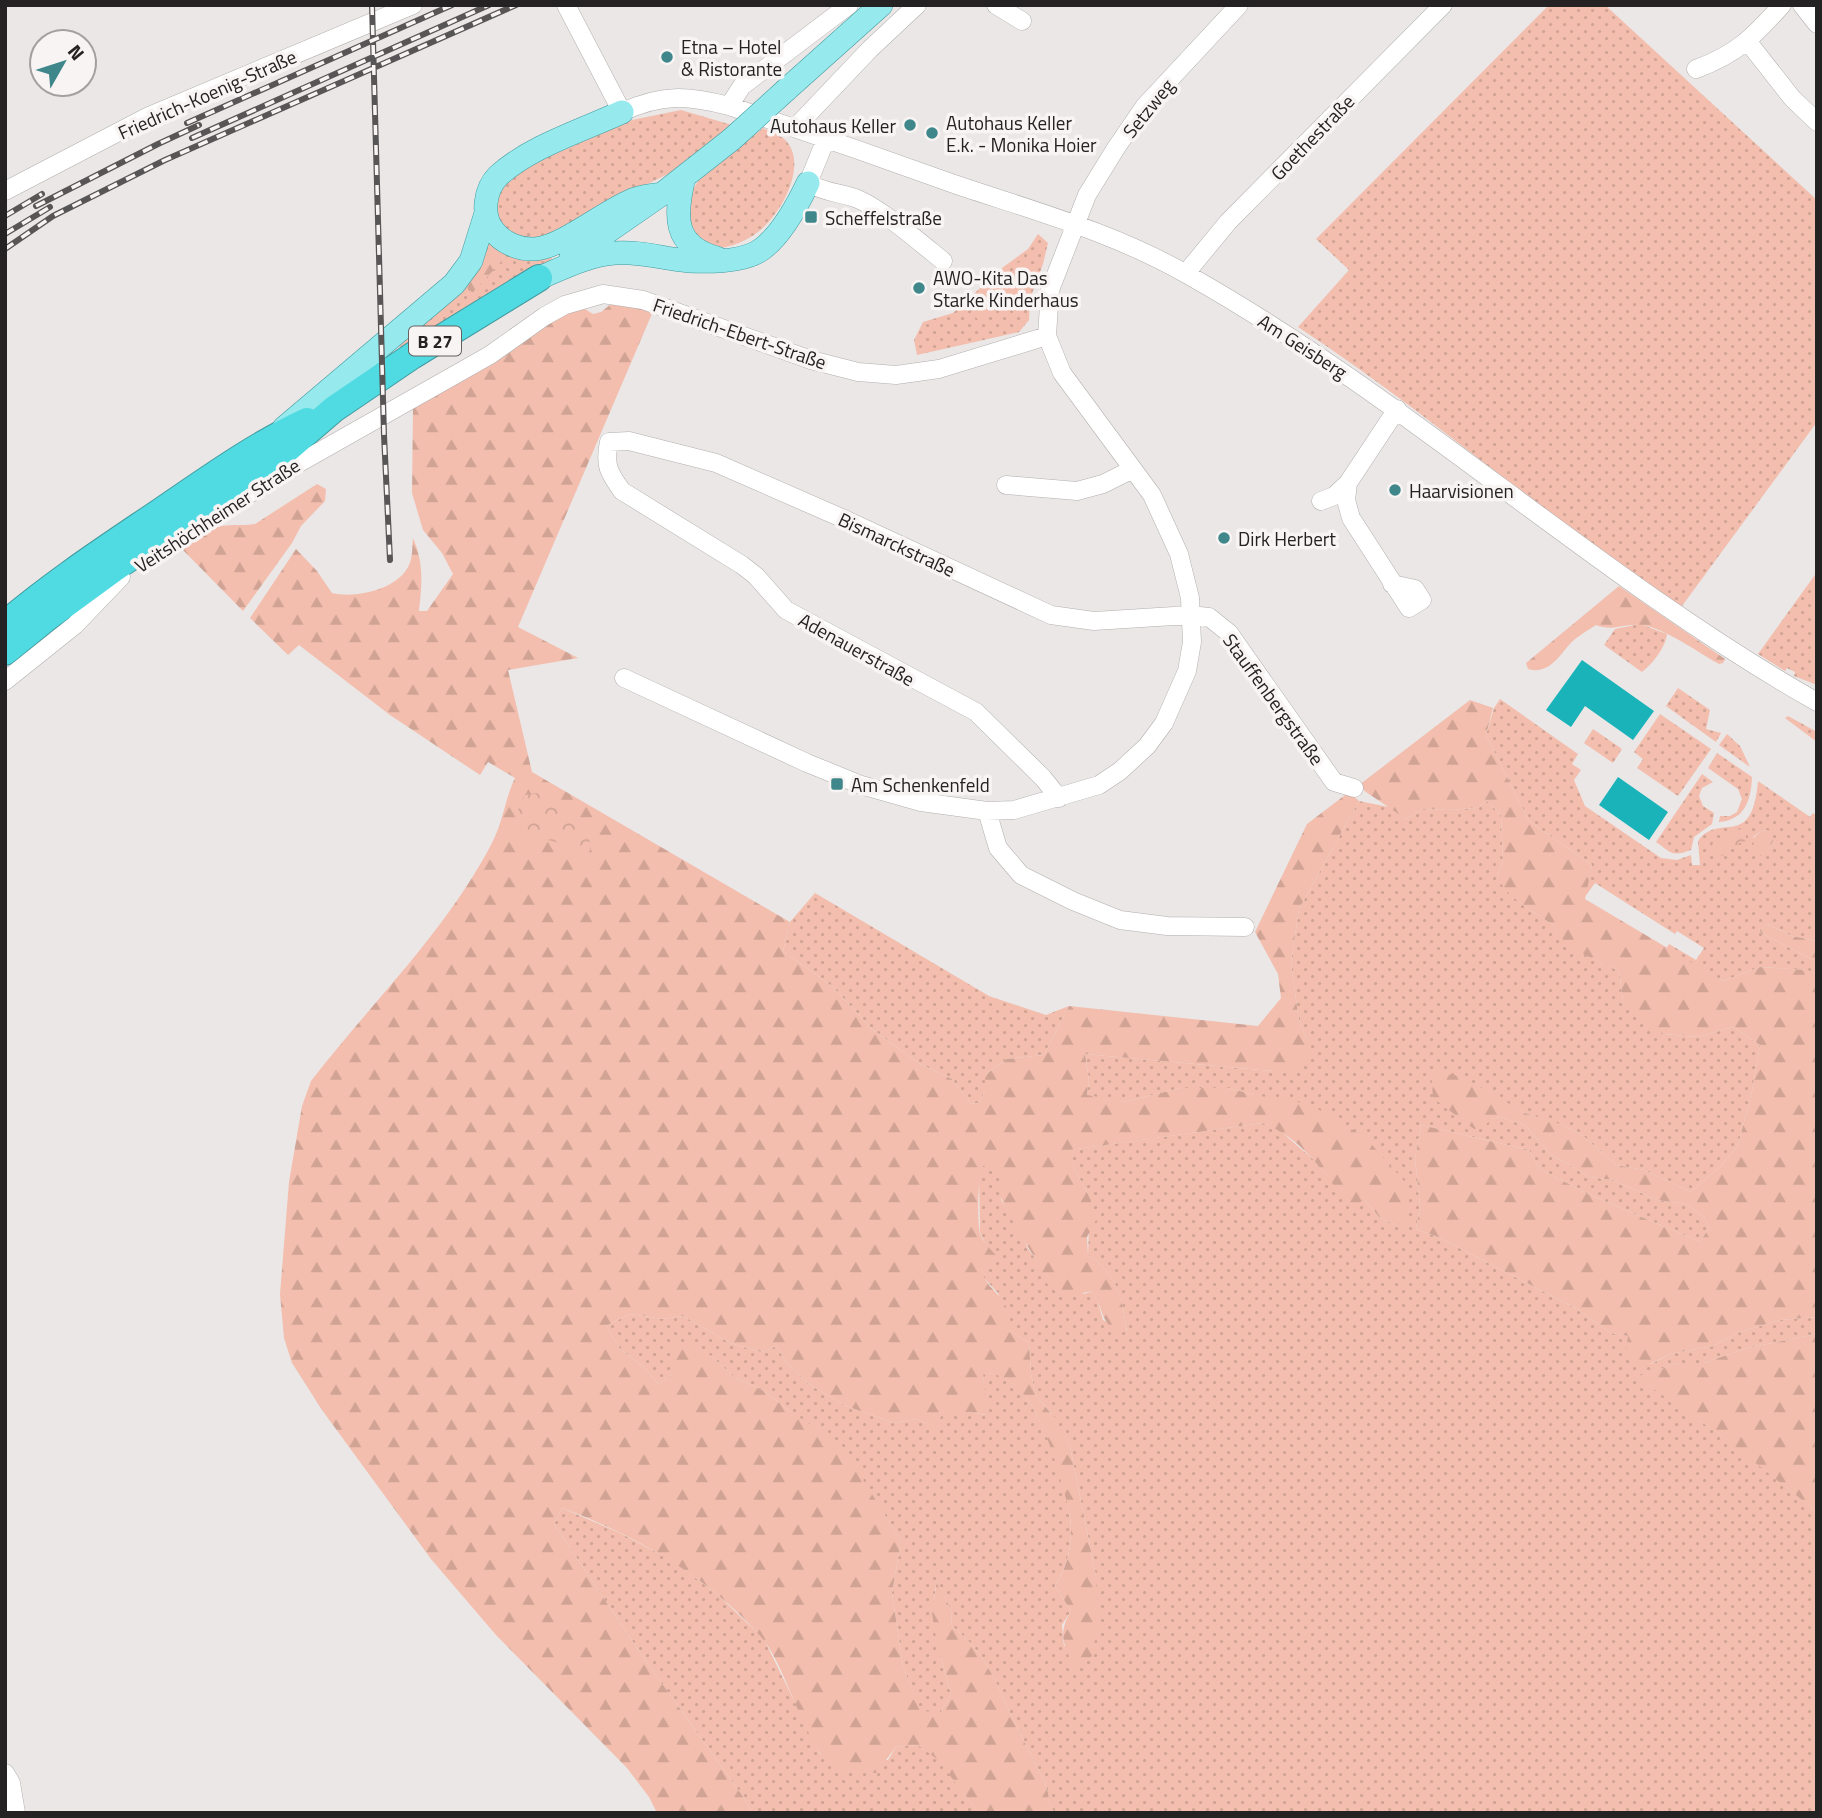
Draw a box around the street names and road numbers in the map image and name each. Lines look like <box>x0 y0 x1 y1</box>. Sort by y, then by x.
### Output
street label: Friedrich-Koenig-Straße <box>113 42 301 146</box>
street label: Setzweg <box>1115 72 1181 144</box>
street label: Goethestraße <box>1263 87 1361 187</box>
street label: Friedrich-Ebert-Straße <box>649 290 831 376</box>
street label: Am Geisberg <box>1253 306 1354 386</box>
road number: B 27 <box>409 326 461 356</box>
street label: Veitshöchheimer Straße <box>129 451 305 579</box>
street label: Bismarckstraße <box>834 504 960 584</box>
street label: Adenauerstraße <box>794 605 920 693</box>
street label: Stauffenbergstraße <box>1216 627 1332 771</box>

